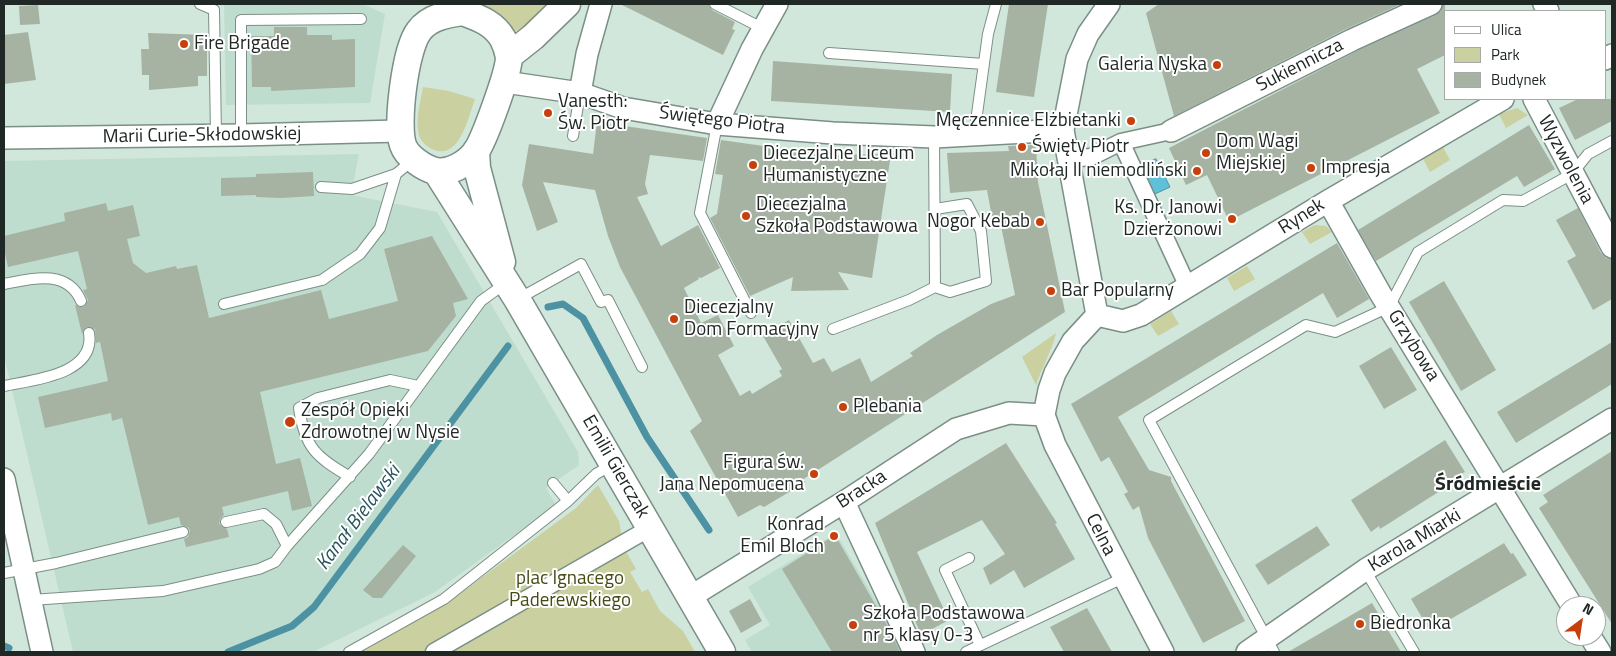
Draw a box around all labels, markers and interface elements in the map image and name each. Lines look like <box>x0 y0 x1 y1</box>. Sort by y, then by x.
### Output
legend <box>1444 10 1606 100</box>
text: Ulica <box>1491 18 1521 41</box>
place label: Fire Brigade <box>194 33 290 55</box>
street label: Sukiennicza <box>1253 34 1347 98</box>
marker: Fire Brigade <box>178 38 190 50</box>
text: Park <box>1491 43 1520 66</box>
place label: Galeria Nyska <box>1098 54 1207 76</box>
marker: Galeria Nyska <box>1211 59 1223 71</box>
text: Budynek <box>1491 68 1546 91</box>
place label: Vanesth: Św. Piotr <box>558 91 629 135</box>
street label: Świętego Piotra <box>658 102 786 140</box>
marker: Vanesth: Św. Piotr <box>542 107 554 119</box>
place label: Męczennice Elżbietanki <box>936 110 1121 132</box>
street label: Wyzwolenia <box>1532 112 1598 208</box>
marker: Męczennice Elżbietanki <box>1125 115 1137 127</box>
street label: Marii Curie-Skłodowskiej <box>103 123 301 149</box>
place label: Dom Wagi Miejskiej <box>1216 131 1298 175</box>
place label: Święty Piotr <box>1032 136 1129 158</box>
marker: Święty Piotr <box>1016 141 1028 153</box>
place label: Diecezjalne Liceum Humanistyczne <box>763 143 914 187</box>
marker: Dom Wagi Miejskiej <box>1200 147 1212 159</box>
place label: Impresja <box>1321 157 1390 179</box>
marker: Diecezjalne Liceum Humanistyczne <box>747 159 759 171</box>
place label: Mikołaj II niemodliński <box>1010 160 1187 182</box>
marker: Impresja <box>1305 162 1317 174</box>
marker: Mikołaj II niemodliński <box>1191 165 1203 177</box>
place label: Diecezjalna Szkoła Podstawowa <box>756 194 918 238</box>
street label: Rynek <box>1275 194 1329 240</box>
place label: Ks. Dr. Janowi Dzierżonowi <box>1114 197 1222 241</box>
marker: Diecezjalna Szkoła Podstawowa <box>740 210 752 222</box>
place label: Nogor Kebab <box>927 211 1030 233</box>
marker: Ks. Dr. Janowi Dzierżonowi <box>1226 213 1238 225</box>
marker: Nogor Kebab <box>1034 216 1046 228</box>
place label: Bar Popularny <box>1061 280 1174 302</box>
marker: Bar Popularny <box>1045 285 1057 297</box>
place label: Diecezjalny Dom Formacyjny <box>684 297 819 341</box>
street label: Grzybowa <box>1382 306 1444 386</box>
marker: Diecezjalny Dom Formacyjny <box>668 313 680 325</box>
place label: Plebania <box>853 396 922 418</box>
place label: Zespół Opieki Zdrowotnej w Nysie <box>301 400 460 444</box>
marker: Plebania <box>837 401 849 413</box>
street label: Emilii Gierczak <box>576 412 654 522</box>
marker: Zespół Opieki Zdrowotnej w Nysie <box>283 415 297 429</box>
place label: Figura św. Jana Nepomucena <box>659 452 804 496</box>
water label: Kanał Bielawski <box>312 461 406 575</box>
street label: Bracka <box>833 466 891 514</box>
marker: Figura św. Jana Nepomucena <box>808 468 820 480</box>
district label: Śródmieście <box>1435 473 1541 497</box>
street label: Karola Miarki <box>1364 504 1466 578</box>
street label: Celna <box>1080 510 1120 560</box>
place label: Konrad Emil Bloch <box>740 514 824 558</box>
marker: Konrad Emil Bloch <box>828 530 840 542</box>
park label: plac Ignacego Paderewskiego <box>509 568 631 612</box>
north arrow <box>1556 596 1606 646</box>
text: N <box>1579 597 1598 620</box>
place label: Szkoła Podstawowa nr 5 klasy 0-3 <box>863 603 1025 647</box>
place label: Biedronka <box>1370 613 1451 635</box>
marker: Biedronka <box>1354 618 1366 630</box>
marker: Szkoła Podstawowa nr 5 klasy 0-3 <box>847 619 859 631</box>

